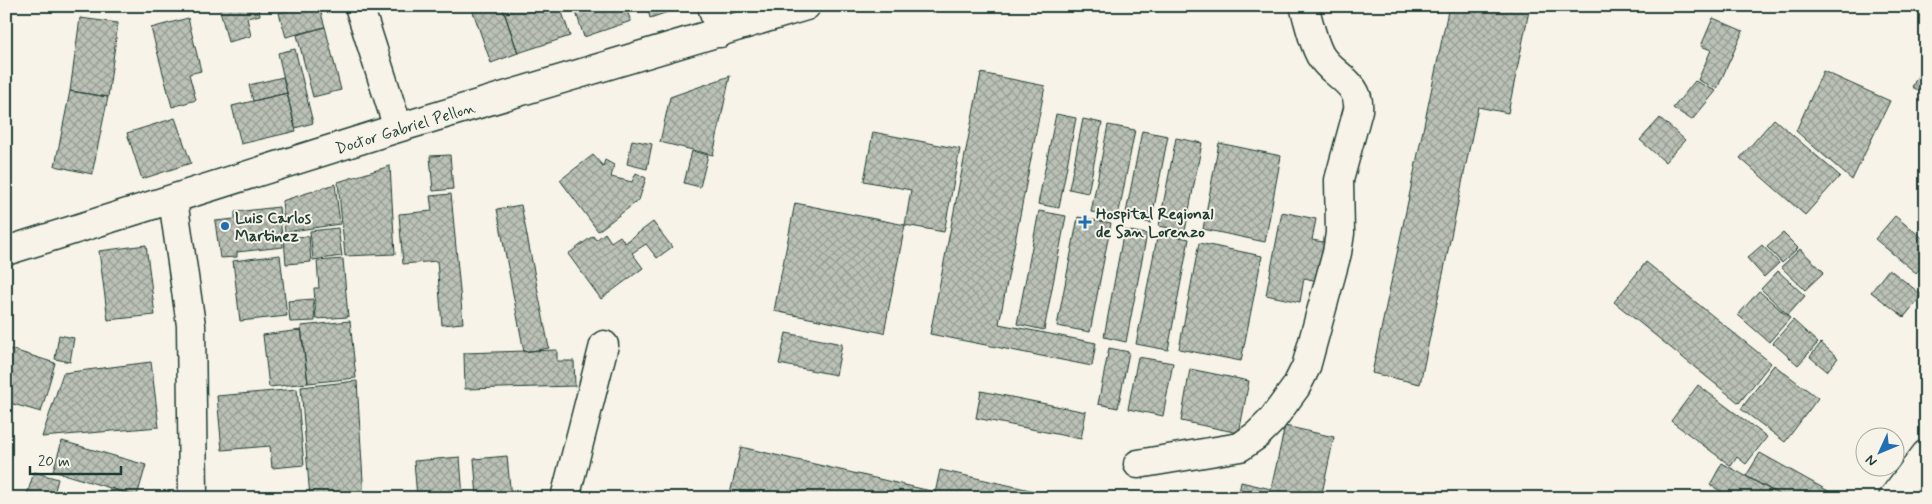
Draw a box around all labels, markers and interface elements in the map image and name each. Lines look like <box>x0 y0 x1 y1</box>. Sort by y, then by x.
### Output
street label: Doctor Gabriel Pellon <box>333 97 478 160</box>
place label: Hospital Regional de San Lorenzo <box>1096 204 1214 243</box>
place label: Luis Carlos Martinez <box>235 208 312 247</box>
marker: Hospital Regional de San Lorenzo <box>1078 215 1092 229</box>
marker: Luis Carlos Martinez <box>219 220 231 232</box>
north arrow <box>1854 426 1904 476</box>
scale bar <box>30 444 121 476</box>
text: N <box>1862 451 1881 470</box>
text: 20 m <box>38 452 70 472</box>

